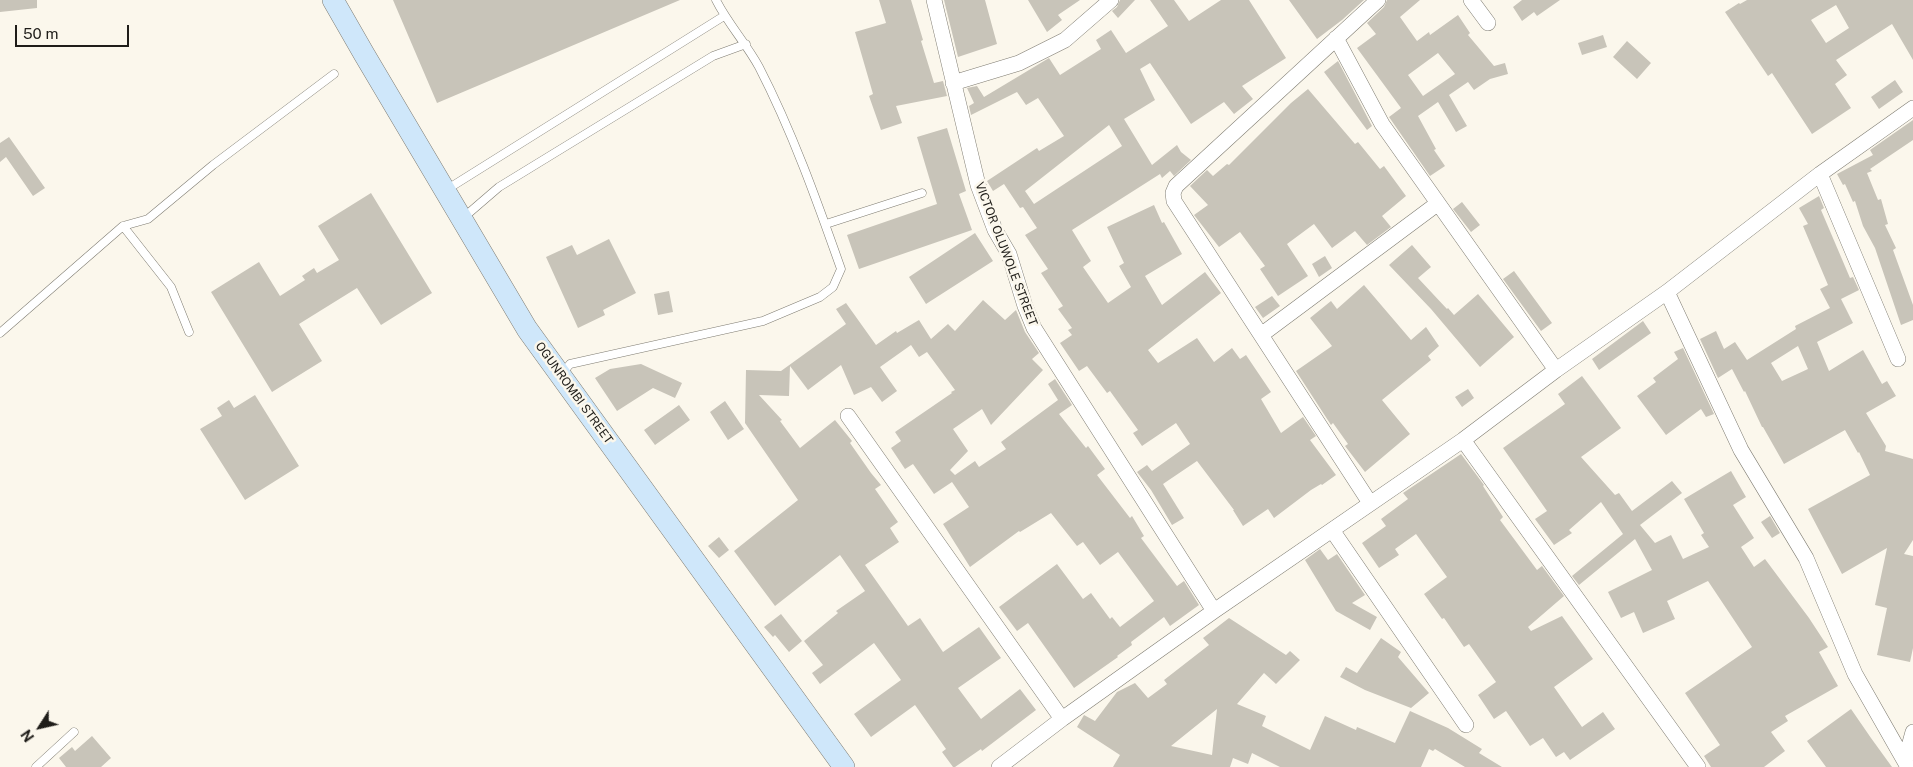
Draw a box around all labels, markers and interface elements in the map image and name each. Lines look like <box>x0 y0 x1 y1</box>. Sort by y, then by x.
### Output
scale bar <box>18 15 131 47</box>
text: 50 m <box>23 25 58 42</box>
street label: VICTOR OLUWOLE STREET <box>972 180 1040 328</box>
street label: OGUNROMBI STREET <box>532 339 616 447</box>
north arrow <box>15 702 65 752</box>
text: N <box>18 727 37 745</box>

